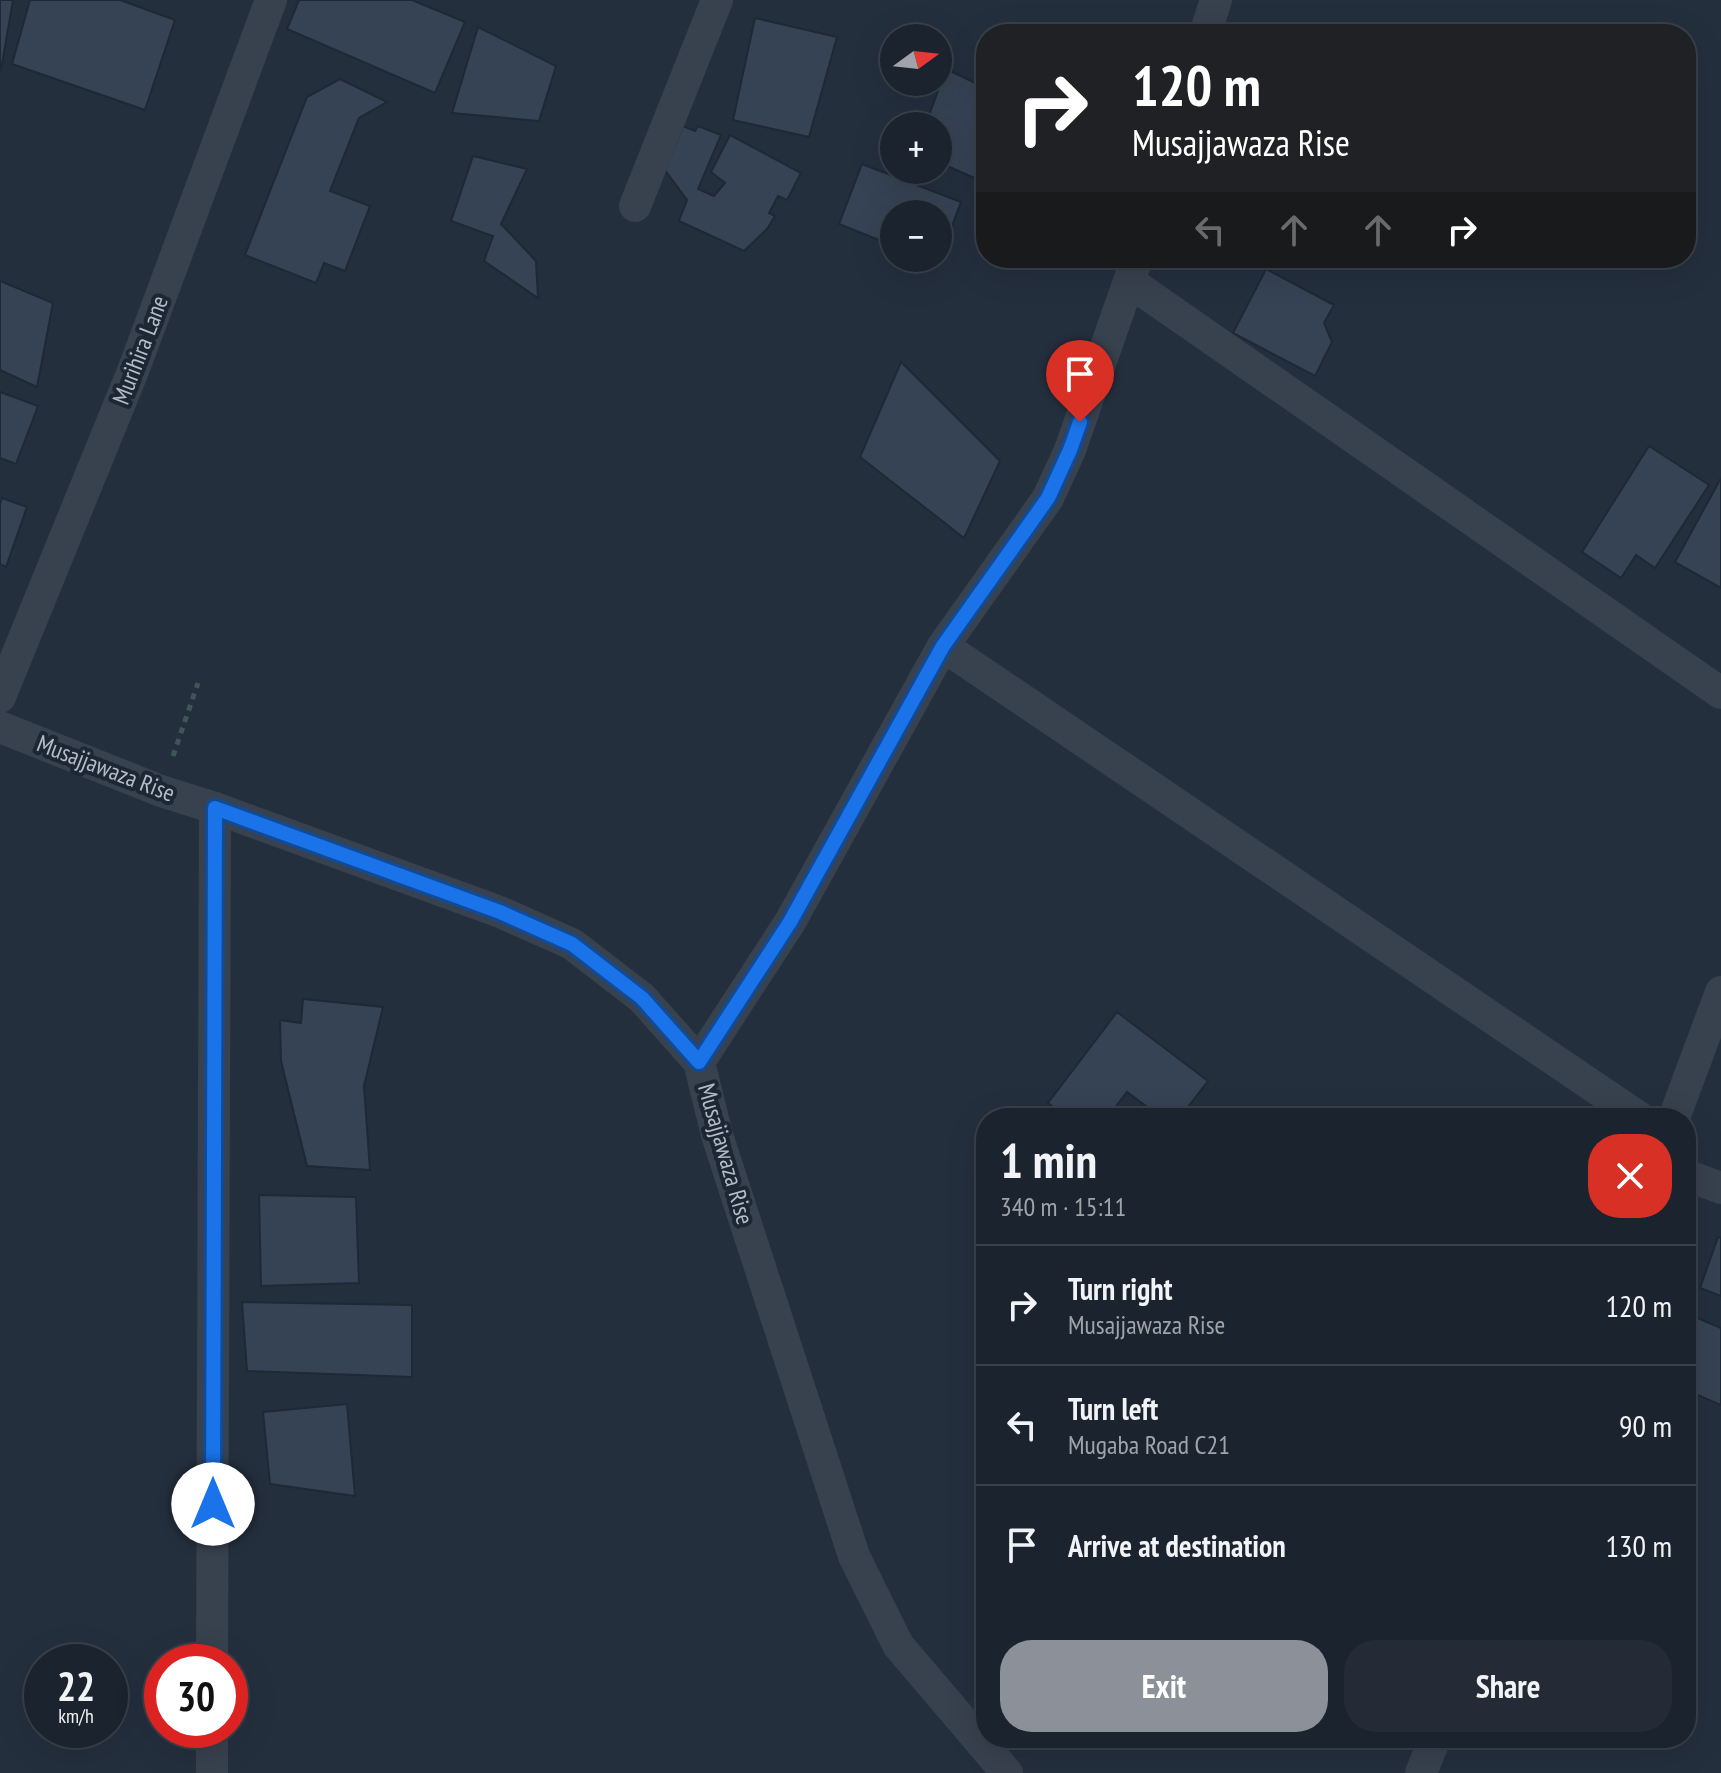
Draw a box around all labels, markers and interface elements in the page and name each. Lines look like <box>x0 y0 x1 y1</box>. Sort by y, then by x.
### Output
north arrow <box>880 24 952 96</box>
map controls <box>880 24 952 272</box>
text: 120 m <box>1132 49 1261 121</box>
icon: right <box>1000 56 1104 160</box>
button: + <box>880 112 952 184</box>
text: Musajjawaza Rise <box>1132 119 1350 166</box>
button: − <box>880 200 952 272</box>
icon: left <box>1188 208 1232 252</box>
icon: ahead <box>1272 208 1316 252</box>
icon: ahead <box>1356 208 1400 252</box>
icon: right <box>1440 208 1484 252</box>
street label: Murihira Lane <box>105 291 175 409</box>
pin <box>1046 340 1114 422</box>
icon: arrive <box>1058 352 1102 396</box>
street label: Musajjawaza Rise <box>33 728 179 808</box>
street label: Musajjawaza Rise <box>691 1080 761 1228</box>
text: 1 min <box>1000 1129 1097 1191</box>
button: close <box>1588 1134 1672 1218</box>
text: 340 m · 15:11 <box>1000 1190 1126 1223</box>
text: Turn right <box>1068 1269 1172 1308</box>
icon: right <box>1000 1283 1044 1327</box>
text: 120 m <box>1606 1286 1672 1325</box>
text: Musajjawaza Rise <box>1068 1308 1225 1341</box>
text: Turn left <box>1068 1389 1158 1428</box>
icon: left <box>1000 1403 1044 1447</box>
text: 90 m <box>1619 1406 1672 1445</box>
text: Mugaba Road C21 <box>1068 1428 1230 1461</box>
position arrow <box>171 1462 255 1546</box>
icon: arrive <box>1000 1523 1044 1567</box>
text: Arrive at destination <box>1068 1526 1286 1565</box>
text: 130 m <box>1606 1526 1672 1565</box>
button: Exit <box>1000 1640 1328 1732</box>
button: Share <box>1344 1640 1672 1732</box>
speed limit sign: 30 <box>144 1644 248 1748</box>
text: 22 <box>57 1660 95 1712</box>
text: km/h <box>58 1703 94 1729</box>

